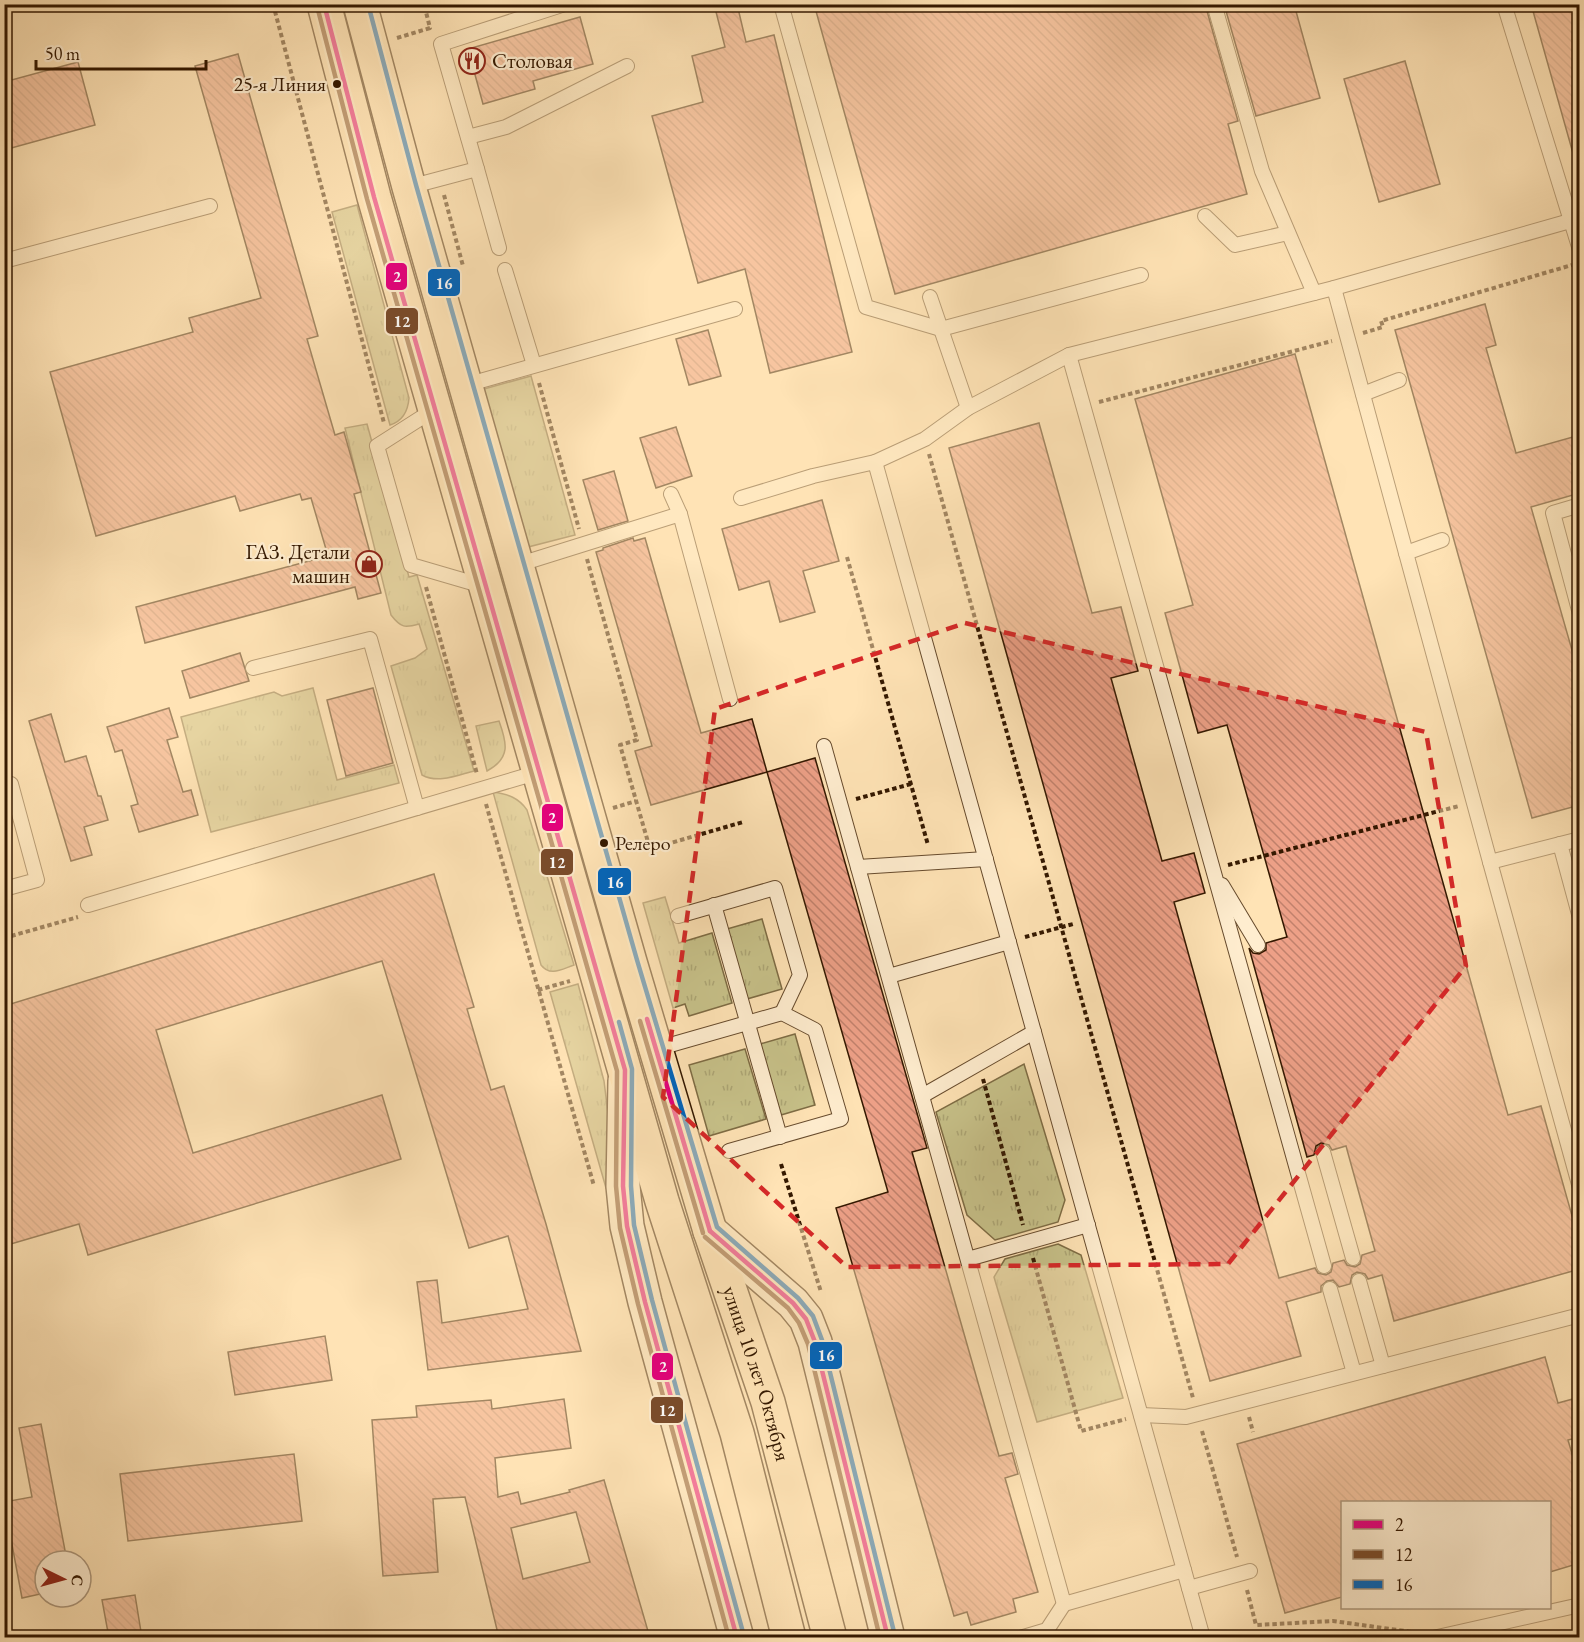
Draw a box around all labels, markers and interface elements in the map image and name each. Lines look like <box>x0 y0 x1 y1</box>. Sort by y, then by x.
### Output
scale bar <box>36 33 206 71</box>
text: 50 m <box>45 42 80 65</box>
restaurant icon: Столовая <box>457 46 487 76</box>
place label: Столовая <box>492 47 573 74</box>
place label: 25-я Линия <box>234 71 326 97</box>
marker: 25-я Линия <box>331 78 343 90</box>
line badge: 2 <box>385 262 408 291</box>
text: 2 <box>393 266 402 287</box>
line badge: 16 <box>427 268 461 297</box>
text: 16 <box>436 273 453 294</box>
line badge: 12 <box>385 307 419 335</box>
text: 12 <box>394 311 411 332</box>
place label: ГАЗ. Детали машин <box>245 538 350 589</box>
shop icon: ГАЗ. Детали машин <box>354 549 384 579</box>
line badge: 2 <box>541 803 564 832</box>
text: 2 <box>548 807 557 828</box>
place label: Релеро <box>615 830 671 856</box>
marker: Релеро <box>598 837 610 849</box>
line badge: 12 <box>540 848 574 876</box>
text: 12 <box>549 852 566 873</box>
line badge: 16 <box>597 867 632 896</box>
text: 16 <box>607 872 624 893</box>
street label: улица 10 лет Октября <box>717 1282 797 1464</box>
line badge: 16 <box>809 1341 843 1370</box>
text: 16 <box>818 1345 835 1366</box>
line badge: 2 <box>651 1352 674 1381</box>
text: 2 <box>659 1356 668 1377</box>
line badge: 12 <box>650 1396 684 1424</box>
text: 12 <box>659 1400 676 1421</box>
legend <box>1341 1501 1551 1609</box>
text: 2 <box>1395 1513 1404 1536</box>
text: 12 <box>1395 1543 1413 1566</box>
north arrow <box>33 1549 93 1609</box>
text: 16 <box>1395 1573 1413 1596</box>
text: С <box>66 1574 88 1587</box>

